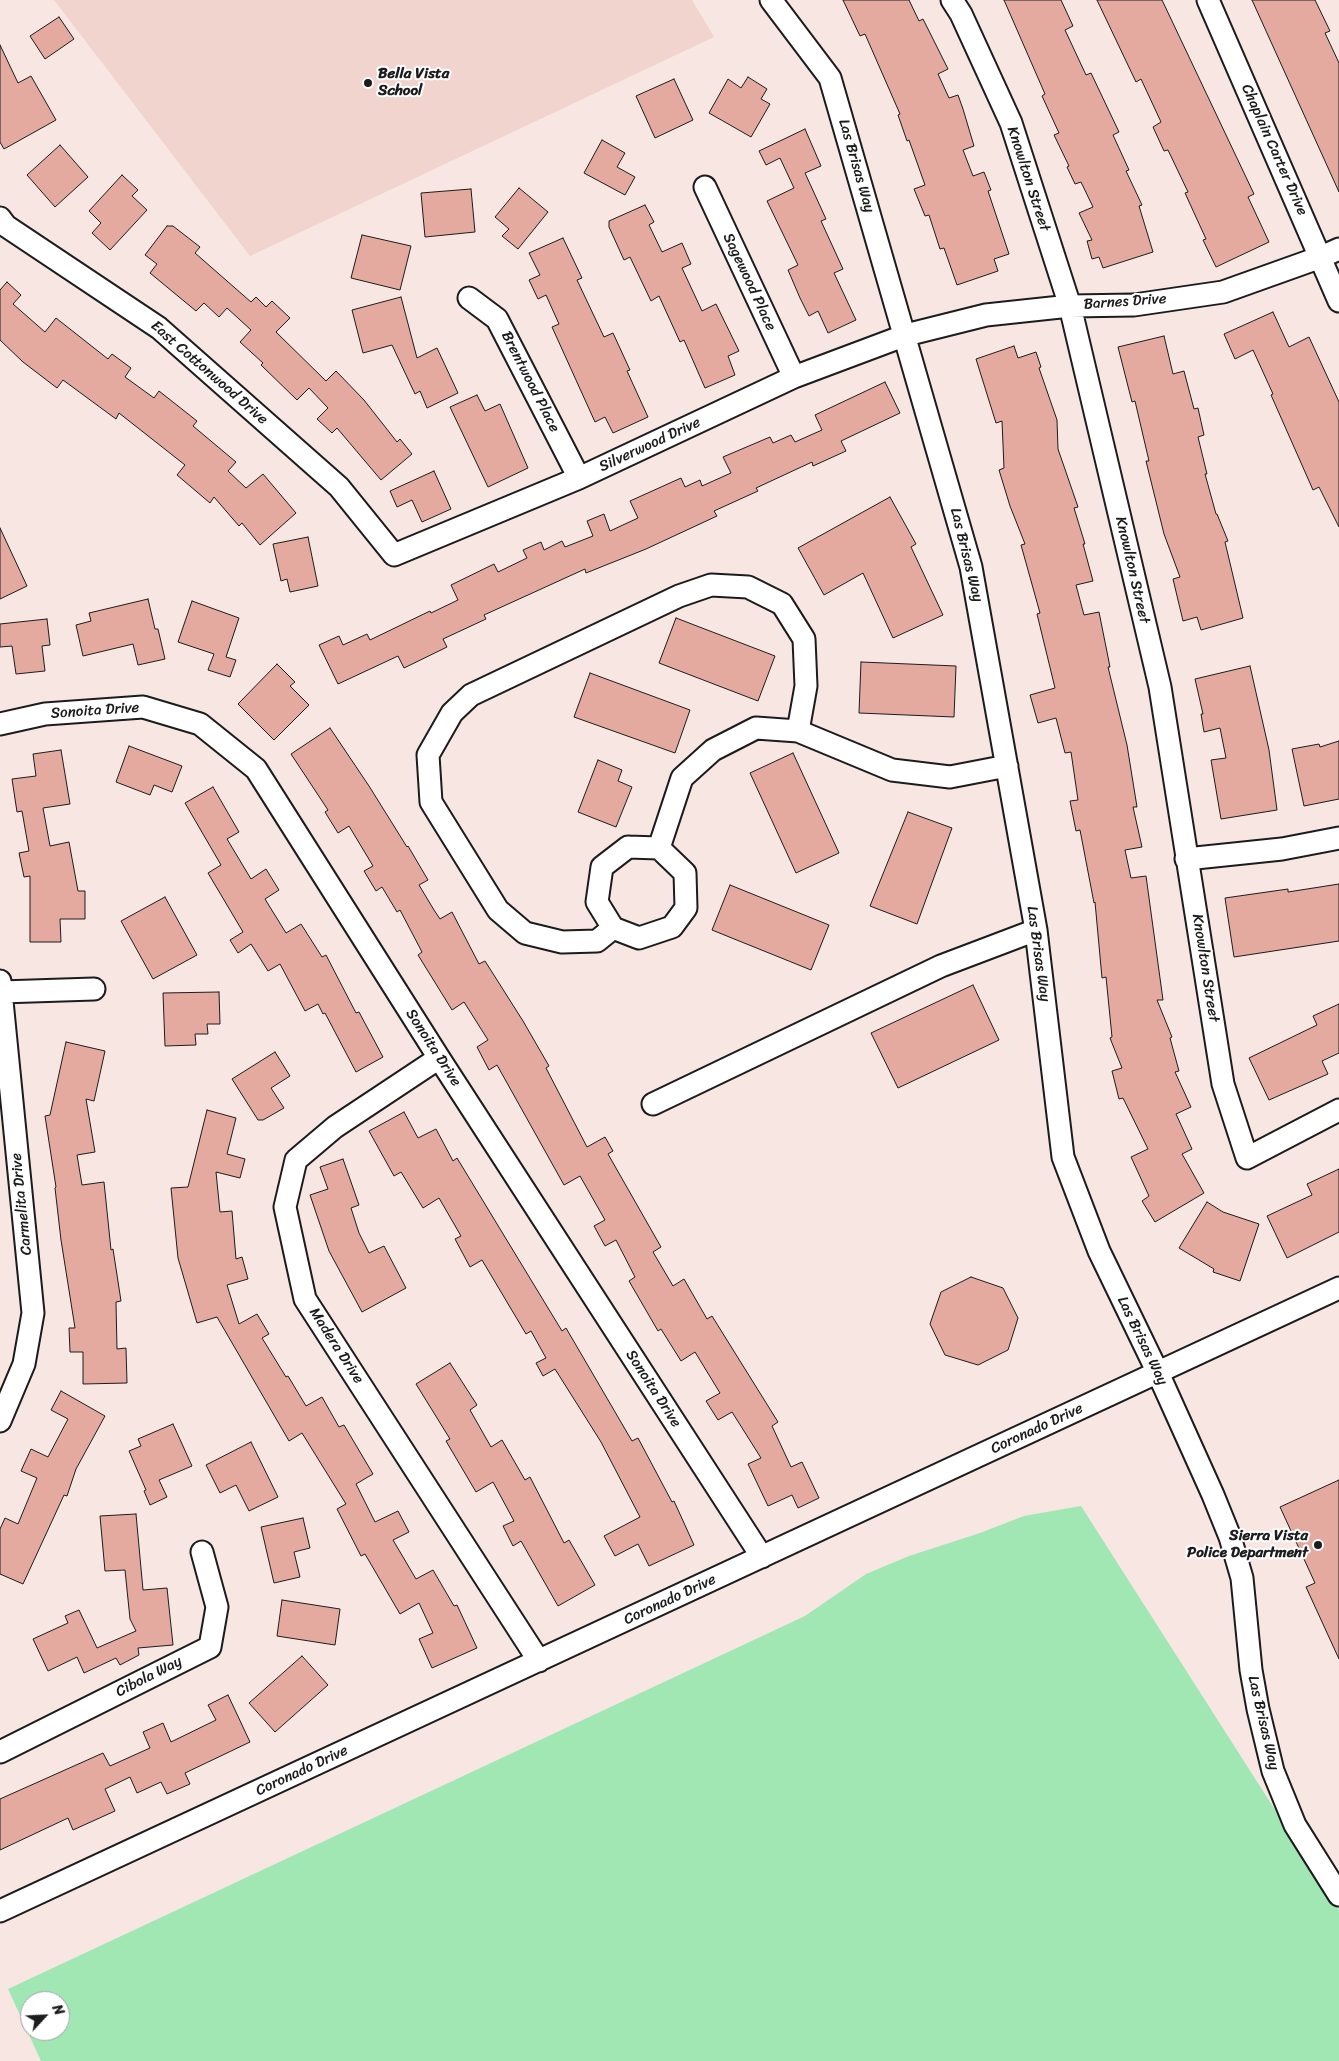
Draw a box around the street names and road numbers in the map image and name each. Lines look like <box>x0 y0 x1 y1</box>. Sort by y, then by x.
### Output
street label: Chaplain Carter Drive <box>1237 82 1311 218</box>
street label: Las Brisas Way <box>834 117 878 215</box>
street label: Knowlton Street <box>1003 124 1053 234</box>
street label: Sagewood Place <box>719 230 779 334</box>
street label: Barnes Drive <box>1083 290 1167 314</box>
street label: East Cottonwood Drive <box>147 317 271 429</box>
street label: Brentwood Place <box>497 329 563 435</box>
street label: Silverwood Drive <box>596 414 704 476</box>
street label: Las Brisas Way <box>946 506 986 604</box>
street label: Knowlton Street <box>1111 515 1153 625</box>
street label: Sonoita Drive <box>50 699 140 723</box>
street label: Las Brisas Way <box>1022 905 1054 1003</box>
street label: Knowlton Street <box>1188 913 1222 1023</box>
street label: Sonoita Drive <box>401 1006 465 1090</box>
street label: Carmelita Drive <box>8 1152 36 1256</box>
street label: Las Brisas Way <box>1113 1294 1171 1388</box>
street label: Madera Drive <box>305 1305 367 1387</box>
street label: Sonoita Drive <box>621 1347 685 1431</box>
street label: Coronado Drive <box>988 1400 1086 1458</box>
street label: Coronado Drive <box>621 1571 719 1629</box>
street label: Cibola Way <box>113 1653 185 1701</box>
street label: Las Brisas Way <box>1243 1674 1283 1772</box>
street label: Coronado Drive <box>253 1742 351 1800</box>

